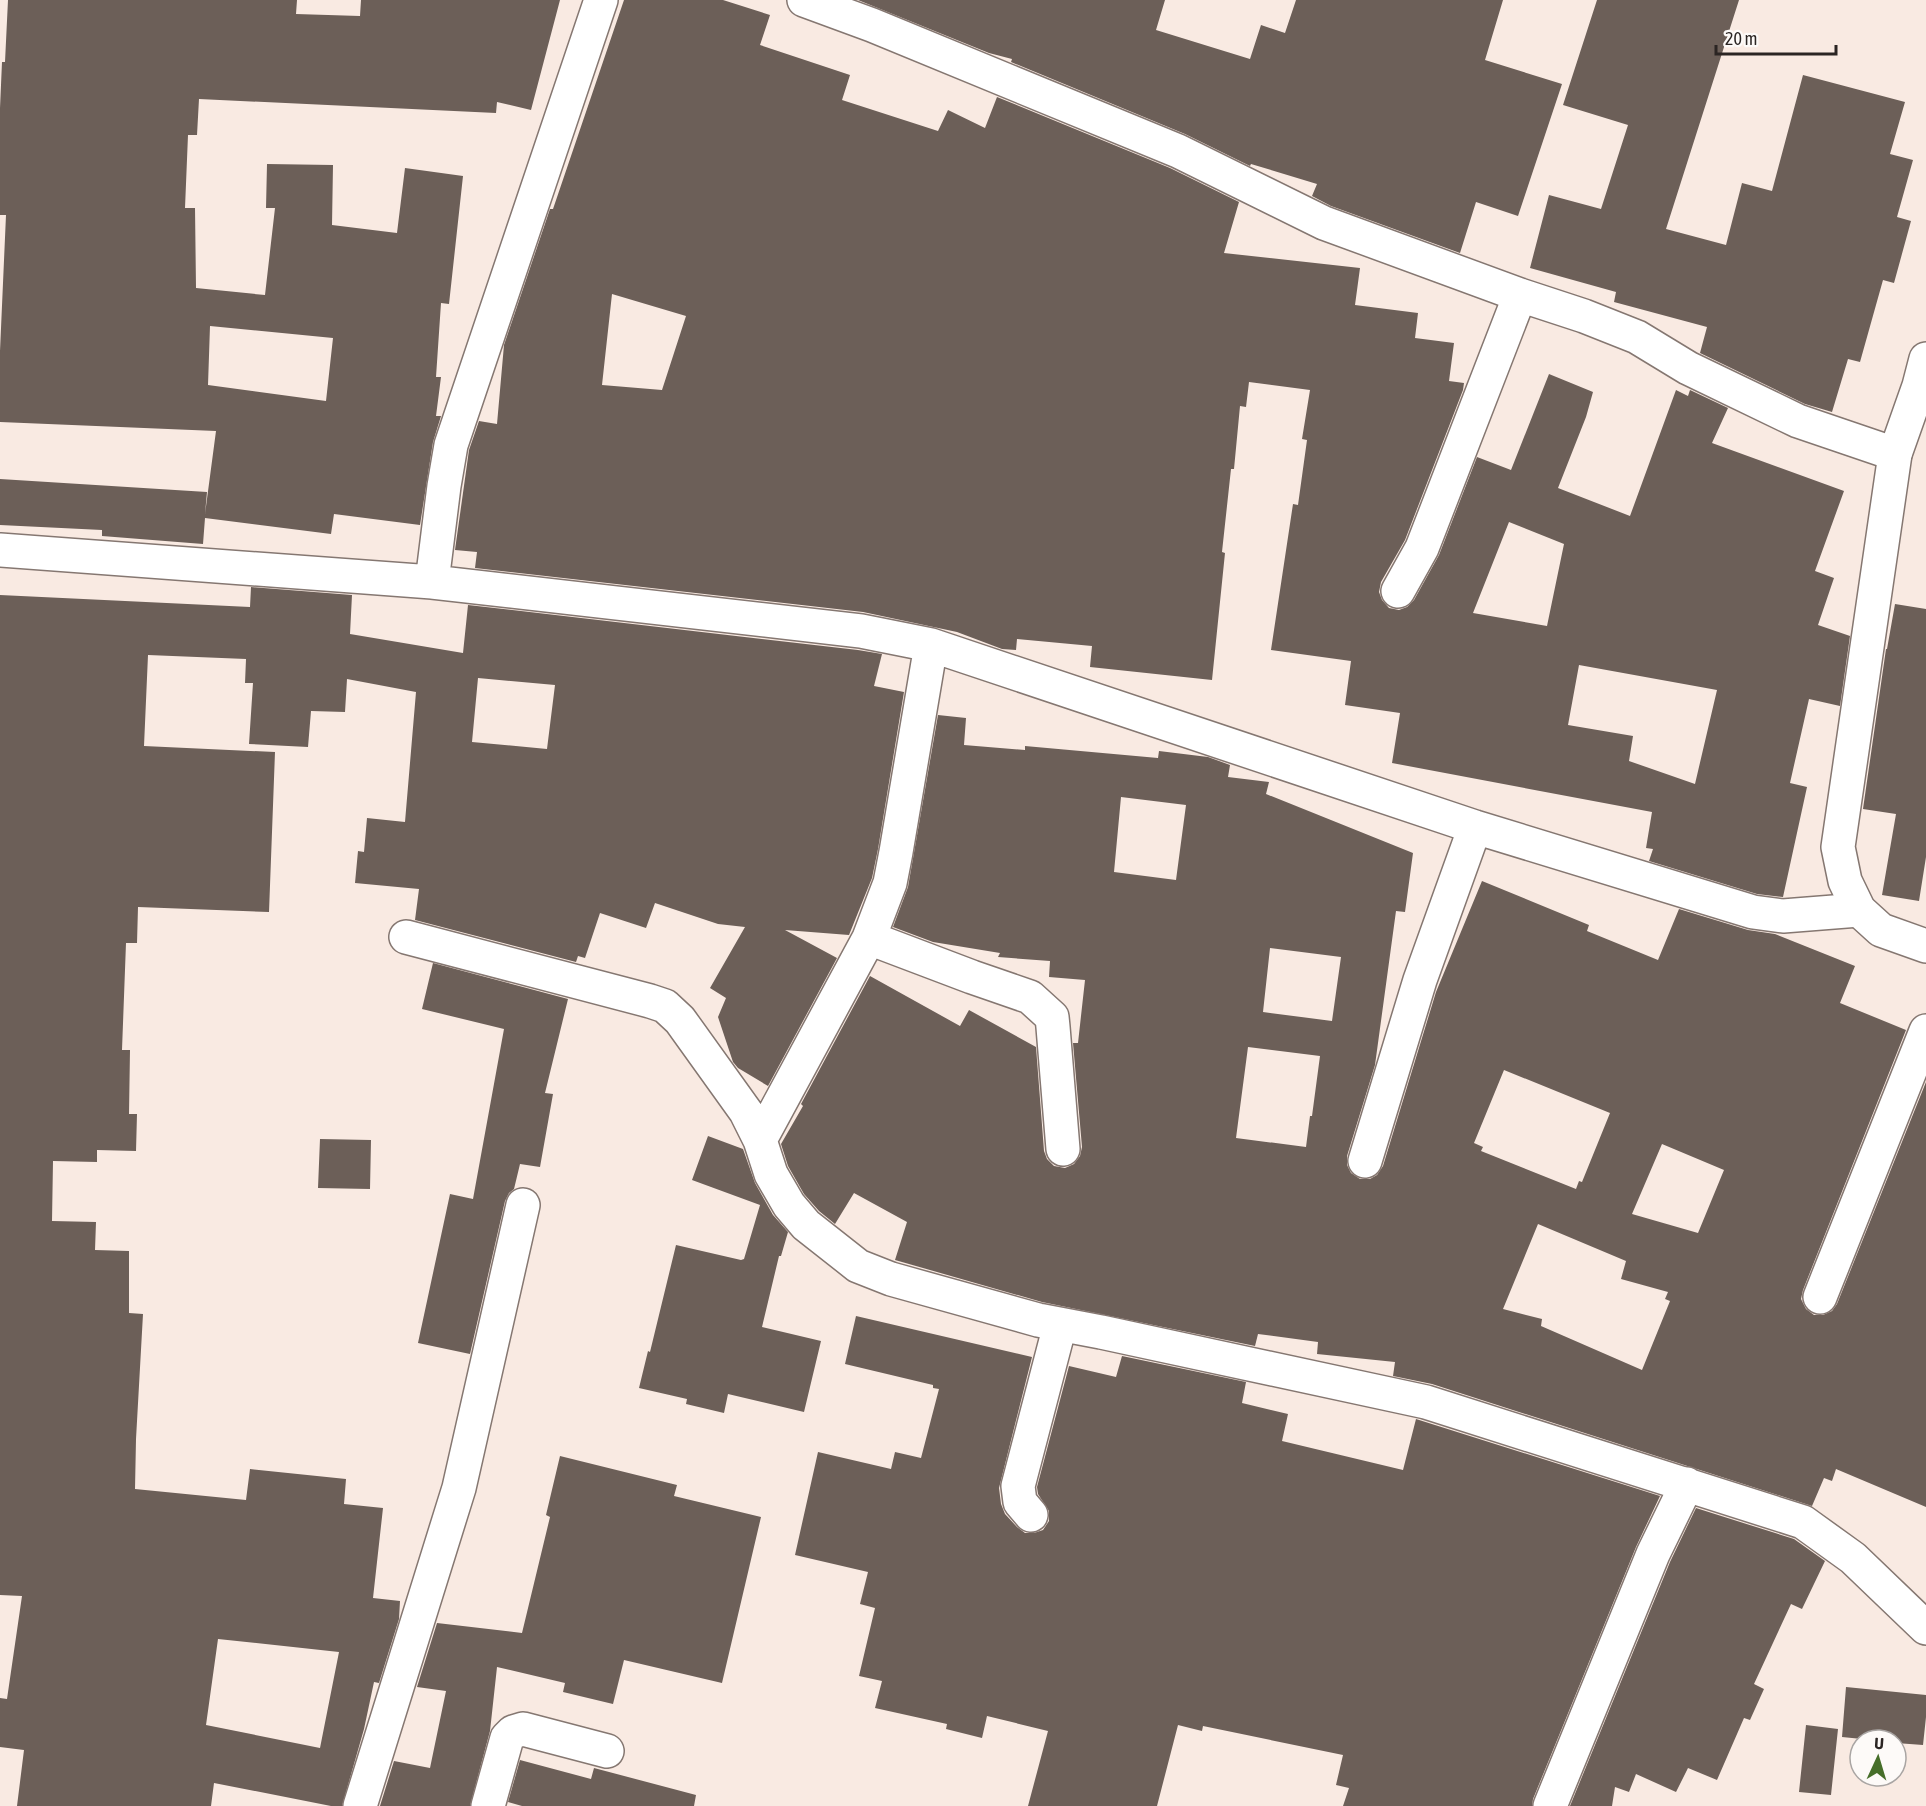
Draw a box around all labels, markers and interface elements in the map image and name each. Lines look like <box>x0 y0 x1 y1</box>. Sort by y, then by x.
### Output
scale bar <box>1716 18 1836 56</box>
text: 20 m <box>1725 28 1757 49</box>
north arrow <box>1848 1728 1908 1788</box>
text: U <box>1874 1734 1884 1752</box>

